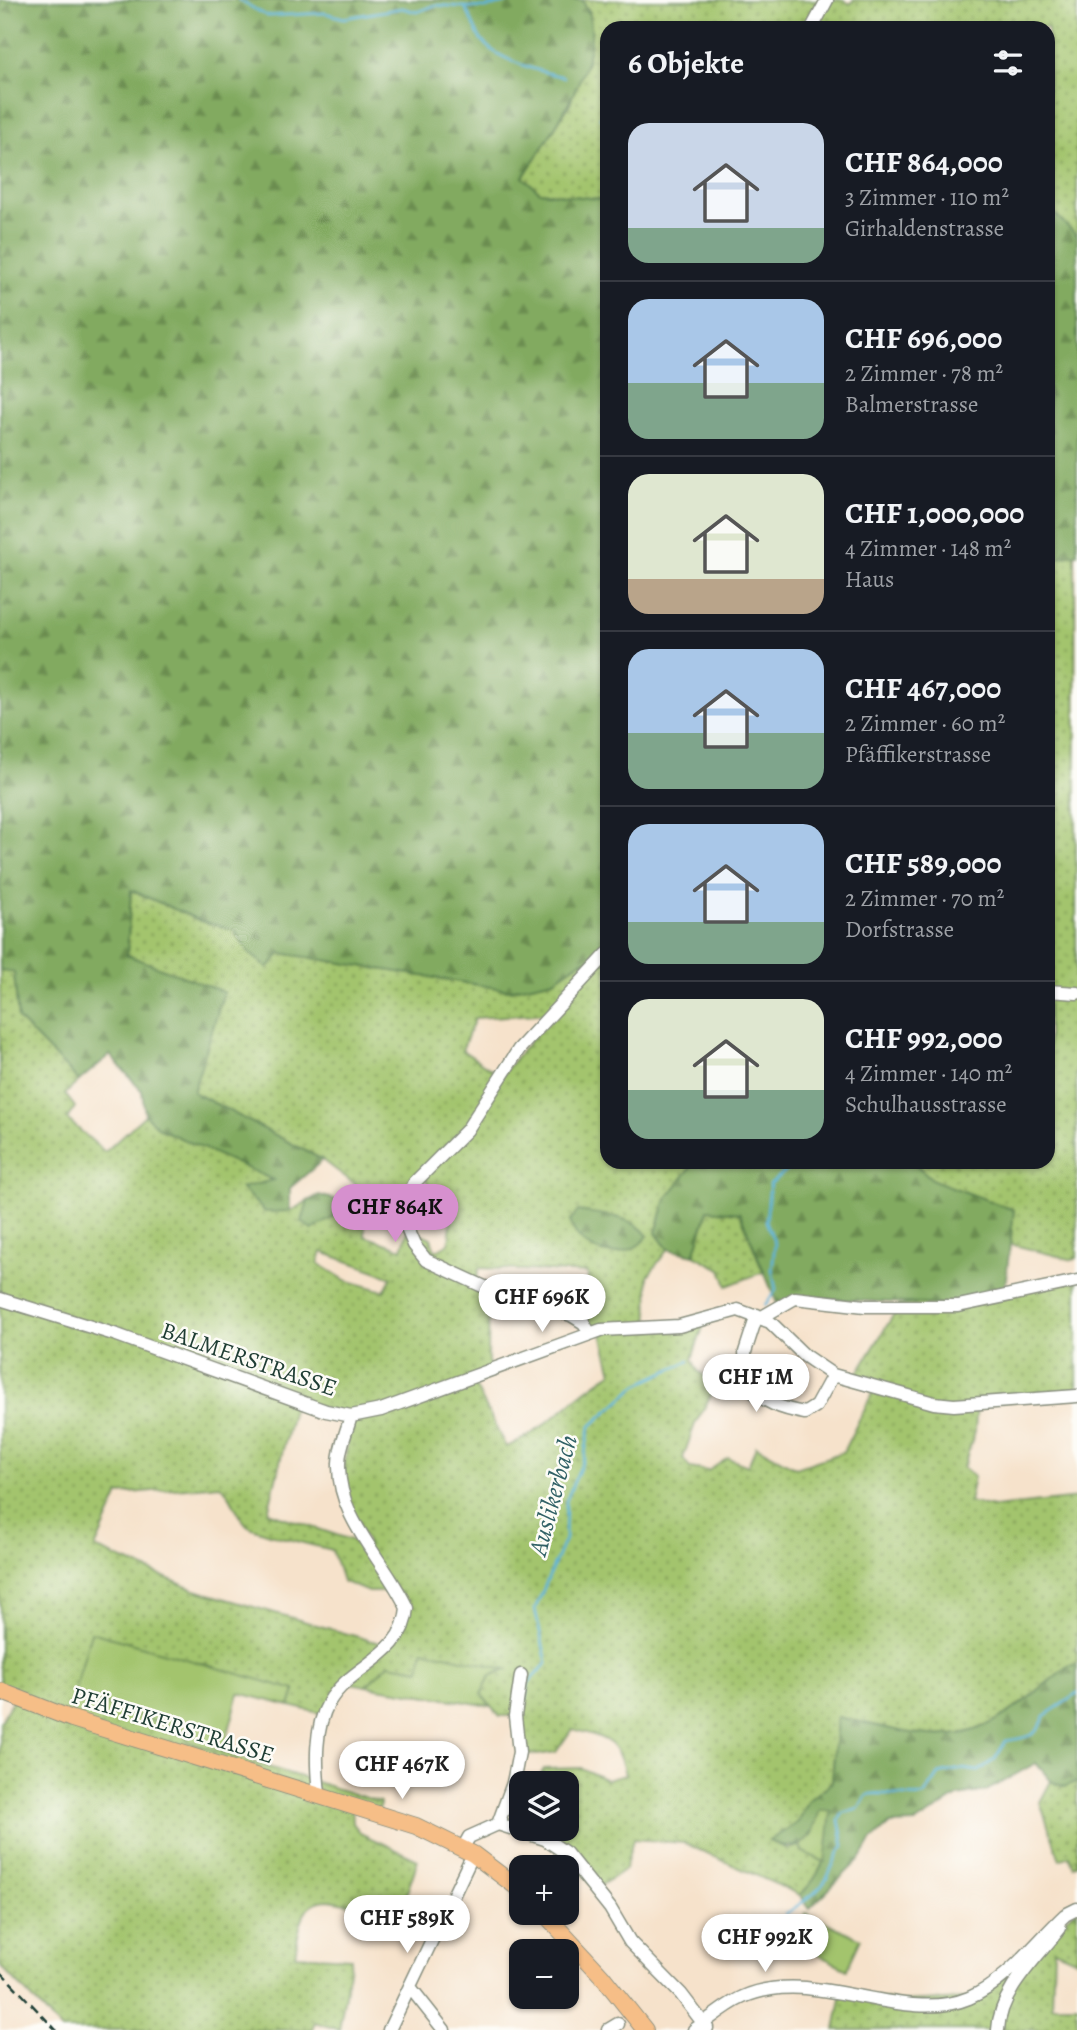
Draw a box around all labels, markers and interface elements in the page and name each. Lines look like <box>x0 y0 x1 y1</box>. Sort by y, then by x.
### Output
text: 6 Objekte <box>628 43 744 83</box>
icon: filters <box>989 44 1027 82</box>
text: CHF 864,000 <box>845 142 1003 182</box>
icon: home <box>684 151 768 235</box>
text: 3 Zimmer · 110 m² <box>845 182 1009 213</box>
text: Girhaldenstrasse <box>845 213 1004 244</box>
text: CHF 696,000 <box>845 318 1002 358</box>
icon: home <box>684 327 768 411</box>
text: 2 Zimmer · 78 m² <box>845 358 1003 389</box>
text: Balmerstrasse <box>845 389 978 420</box>
text: CHF 1,000,000 <box>845 493 1024 533</box>
icon: home <box>684 502 768 586</box>
text: 4 Zimmer · 148 m² <box>845 533 1011 564</box>
text: Haus <box>845 564 894 595</box>
text: CHF 467,000 <box>845 668 1001 708</box>
icon: home <box>684 677 768 761</box>
text: 2 Zimmer · 60 m² <box>845 708 1005 739</box>
text: Pfäffikerstrasse <box>845 739 991 770</box>
text: CHF 589,000 <box>845 843 1001 883</box>
icon: home <box>684 852 768 936</box>
text: 2 Zimmer · 70 m² <box>845 883 1004 914</box>
text: Dorfstrasse <box>845 914 954 945</box>
text: CHF 992,000 <box>845 1018 1003 1058</box>
icon: home <box>684 1027 768 1111</box>
text: 4 Zimmer · 140 m² <box>845 1058 1012 1089</box>
text: Schulhausstrasse <box>845 1089 1006 1120</box>
pin: CHF 864K <box>323 1184 467 1244</box>
text: CHF 864K <box>347 1191 443 1222</box>
pin: CHF 696K <box>470 1274 614 1334</box>
text: CHF 696K <box>495 1281 589 1312</box>
street label: BALMERSTRASSE <box>157 1314 341 1404</box>
pin: CHF 1M <box>699 1354 813 1414</box>
text: CHF 1M <box>718 1361 794 1392</box>
water label: Auslikerbach <box>520 1431 586 1561</box>
street label: PFÄFFIKERSTRASSE <box>68 1679 278 1771</box>
pin: CHF 467K <box>330 1742 474 1801</box>
text: CHF 467K <box>355 1748 449 1779</box>
map controls <box>509 1771 579 2009</box>
button: layers <box>509 1771 579 1841</box>
button: + <box>509 1855 579 1925</box>
pin: CHF 589K <box>335 1896 479 1955</box>
text: CHF 589K <box>360 1902 454 1933</box>
pin: CHF 992K <box>693 1914 837 1974</box>
text: CHF 992K <box>717 1921 813 1952</box>
button: − <box>509 1939 579 2009</box>

